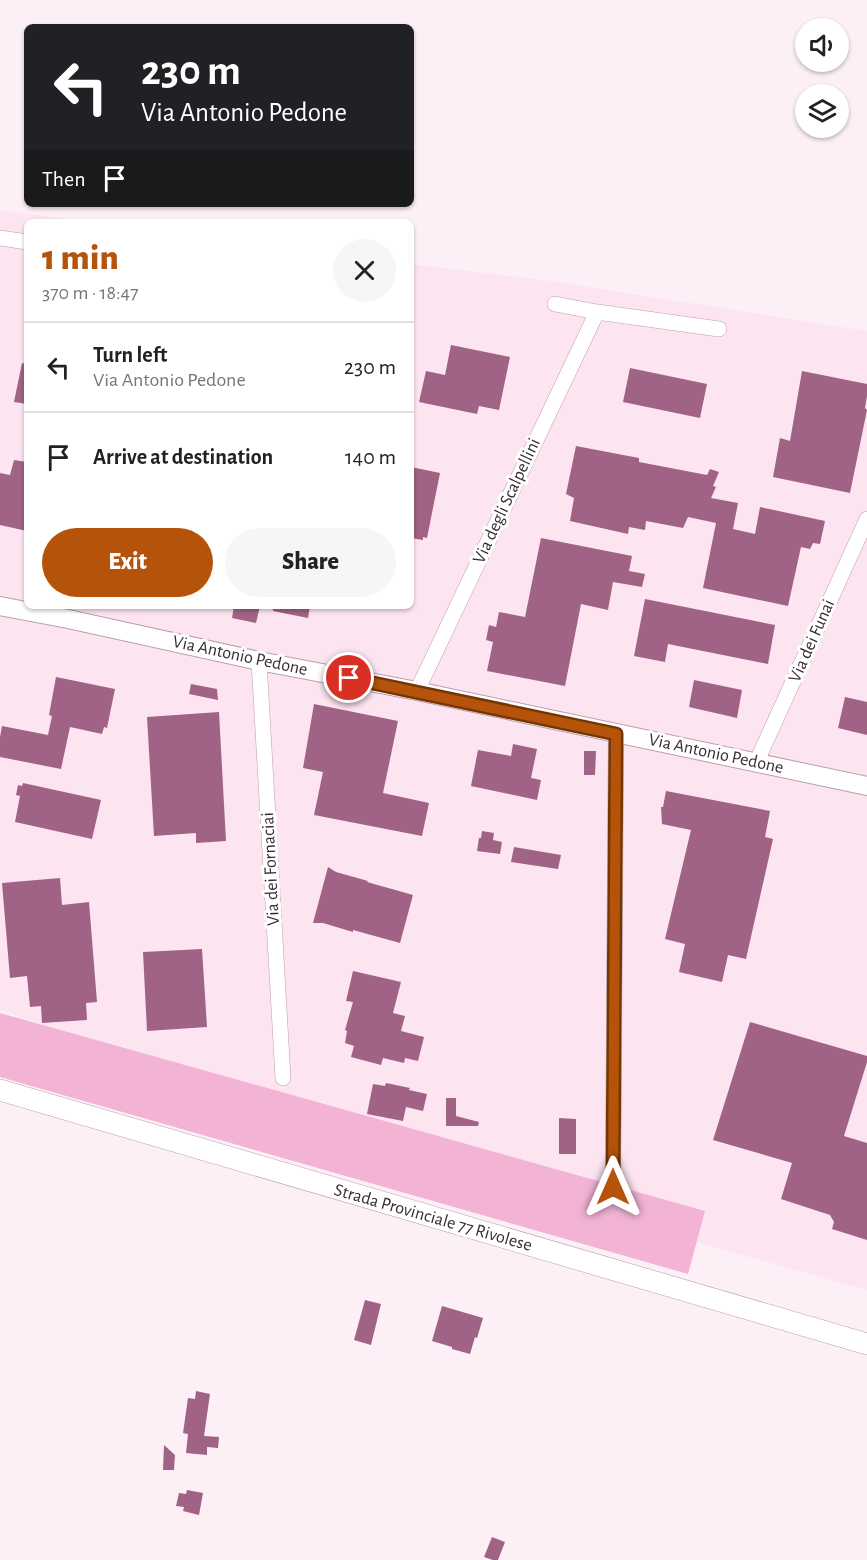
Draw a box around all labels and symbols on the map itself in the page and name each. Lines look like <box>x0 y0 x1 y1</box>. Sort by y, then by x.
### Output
street label: Via degli Scalpellini <box>470 436 544 566</box>
street label: Via dei Funai <box>786 597 838 685</box>
street label: Via Antonio Pedone <box>171 633 309 679</box>
pin <box>323 652 374 703</box>
street label: Via Antonio Pedone <box>647 731 785 777</box>
street label: Via dei Fornaciai <box>259 812 283 926</box>
position arrow <box>581 1155 645 1219</box>
street label: Strada Provinciale 77 Rivolese <box>332 1181 534 1255</box>

